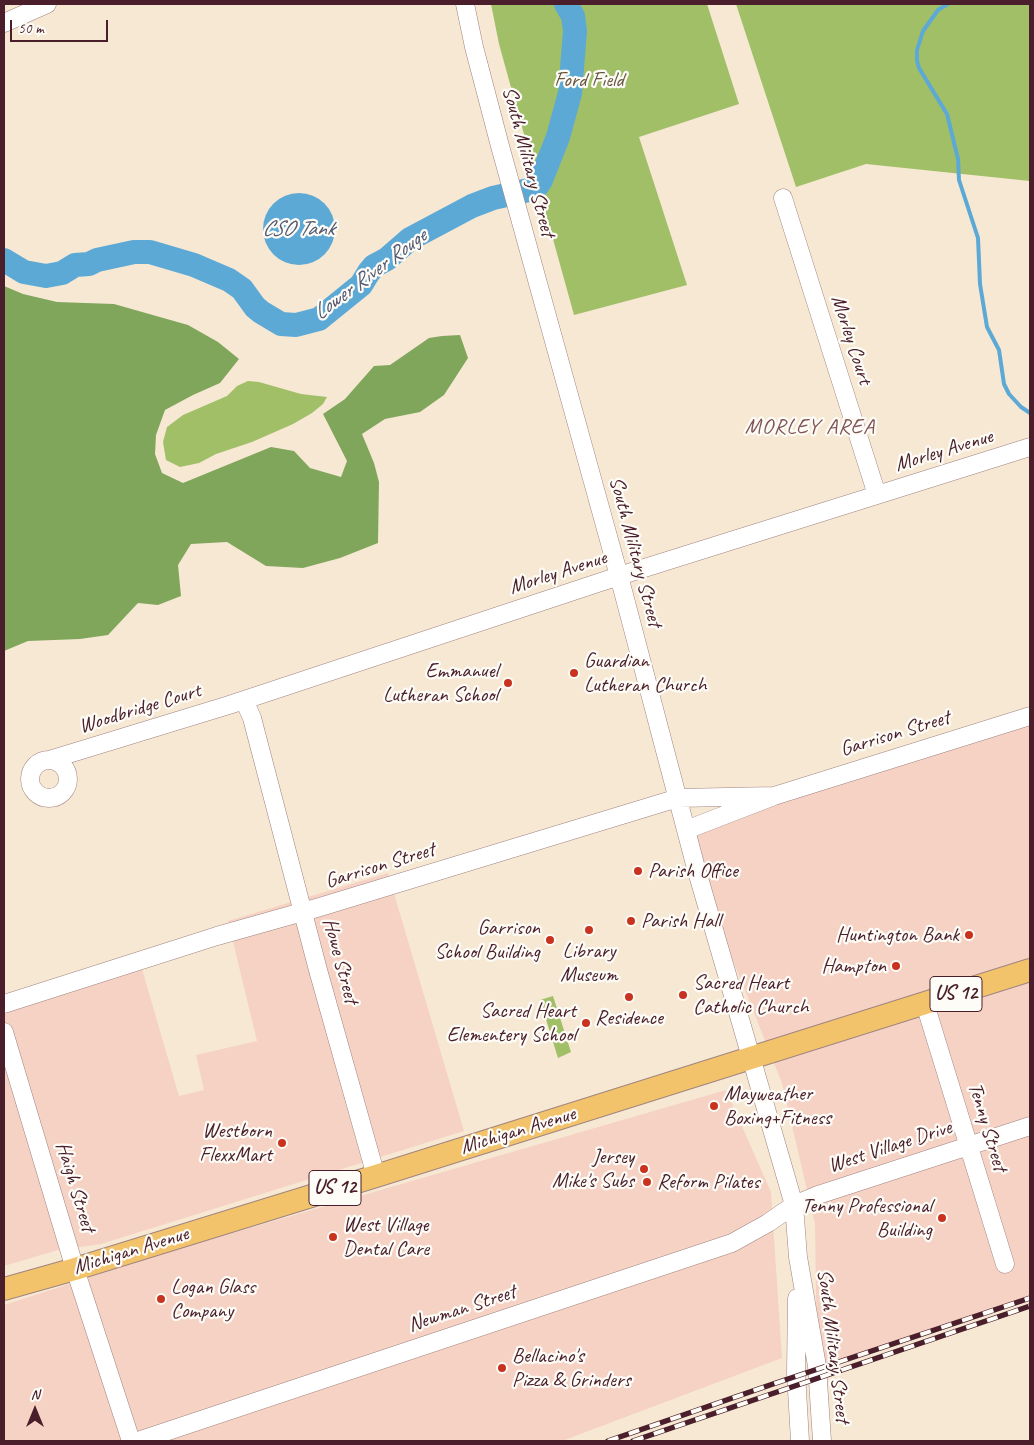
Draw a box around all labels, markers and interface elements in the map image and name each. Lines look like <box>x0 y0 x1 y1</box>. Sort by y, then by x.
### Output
scale bar <box>12 10 110 42</box>
text: 50 m <box>18 19 44 38</box>
park label: Ford Field <box>554 67 624 93</box>
street label: South Military Street <box>496 84 560 240</box>
water label: CSO Tank <box>262 216 334 242</box>
water label: Lower River Rouge <box>308 224 432 326</box>
street label: Morley Court <box>825 292 877 388</box>
district label: MORLEY AREA <box>744 414 876 440</box>
street label: Morley Avenue <box>892 424 996 478</box>
street label: South Military Street <box>603 474 667 630</box>
street label: Morley Avenue <box>506 545 610 601</box>
place label: Guardian Lutheran Church <box>584 648 706 698</box>
place label: Emmanuel Lutheran School <box>383 658 498 708</box>
marker: Guardian Lutheran Church <box>568 667 580 679</box>
marker: Emmanuel Lutheran School <box>502 677 514 689</box>
street label: Woodbridge Court <box>76 679 204 739</box>
street label: Garrison Street <box>837 705 953 763</box>
street label: Garrison Street <box>322 837 438 895</box>
place label: Parish Office <box>648 858 738 884</box>
marker: Parish Office <box>632 865 644 877</box>
place label: Parish Hall <box>641 908 720 934</box>
street label: Howe Street <box>317 915 363 1007</box>
place label: Garrison School Building <box>435 915 540 965</box>
marker: Parish Hall <box>625 915 637 927</box>
place label: Huntington Bank <box>836 922 959 948</box>
marker: Library Museum <box>583 924 595 936</box>
marker: Huntington Bank <box>963 929 975 941</box>
marker: Garrison School Building <box>544 934 556 946</box>
place label: Library Museum <box>560 938 618 988</box>
place label: Hampton <box>821 953 886 979</box>
marker: Hampton <box>890 960 902 972</box>
place label: Sacred Heart Catholic Church <box>693 970 809 1020</box>
road number: US 12 <box>930 976 982 1012</box>
marker: Sacred Heart Catholic Church <box>677 989 689 1001</box>
marker: Residence <box>623 991 635 1003</box>
place label: Sacred Heart Elementery School <box>447 998 576 1048</box>
place label: Residence <box>595 1005 663 1031</box>
marker: Sacred Heart Elementery School <box>580 1017 592 1029</box>
street label: Tenny Street <box>962 1080 1012 1174</box>
place label: Mayweather Boxing+Fitness <box>724 1081 831 1131</box>
marker: Mayweather Boxing+Fitness <box>708 1100 720 1112</box>
street label: Michigan Avenue <box>457 1102 579 1160</box>
street label: West Village Drive <box>825 1115 955 1179</box>
place label: Westborn FlexxMart <box>199 1118 272 1168</box>
marker: Westborn FlexxMart <box>276 1137 288 1149</box>
street label: Haigh Street <box>49 1139 101 1235</box>
place label: Jersey Mike's Subs <box>552 1144 634 1194</box>
marker: Jersey Mike's Subs <box>638 1163 650 1175</box>
place label: Reform Pilates <box>657 1169 760 1195</box>
road number: US 12 <box>309 1170 361 1206</box>
marker: Reform Pilates <box>641 1176 653 1188</box>
place label: Tenny Professional Building <box>802 1193 932 1243</box>
place label: West Village Dental Care <box>343 1212 429 1262</box>
marker: Tenny Professional Building <box>936 1212 948 1224</box>
street label: Michigan Avenue <box>70 1222 192 1280</box>
marker: West Village Dental Care <box>327 1231 339 1243</box>
street label: South Military Street <box>811 1268 855 1424</box>
place label: Logan Glass Company <box>171 1274 255 1324</box>
street label: Newman Street <box>405 1280 519 1338</box>
marker: Logan Glass Company <box>155 1293 167 1305</box>
place label: Bellacino's Pizza & Grinders <box>512 1343 631 1393</box>
marker: Bellacino's Pizza & Grinders <box>496 1362 508 1374</box>
north arrow <box>10 1385 60 1435</box>
text: N <box>31 1386 39 1403</box>

